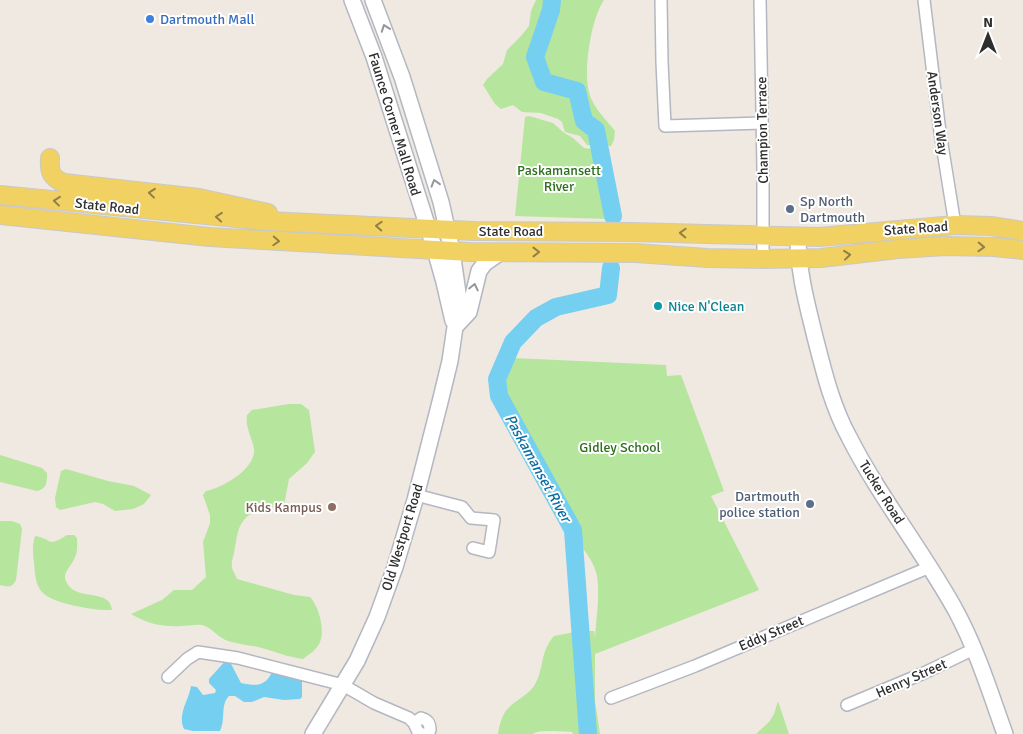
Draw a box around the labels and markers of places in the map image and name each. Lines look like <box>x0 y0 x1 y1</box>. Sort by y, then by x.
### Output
place label: Dartmouth Mall <box>160 11 255 28</box>
marker: Dartmouth Mall <box>144 13 156 25</box>
place label: Sp North Dartmouth <box>800 193 865 226</box>
marker: Sp North Dartmouth <box>784 203 796 215</box>
place label: Nice N'Clean <box>668 298 744 315</box>
marker: Nice N'Clean <box>652 300 664 312</box>
place label: Dartmouth police station <box>719 488 800 521</box>
marker: Dartmouth police station <box>804 498 816 510</box>
place label: Kids Kampus <box>245 499 322 516</box>
marker: Kids Kampus <box>326 501 338 513</box>

